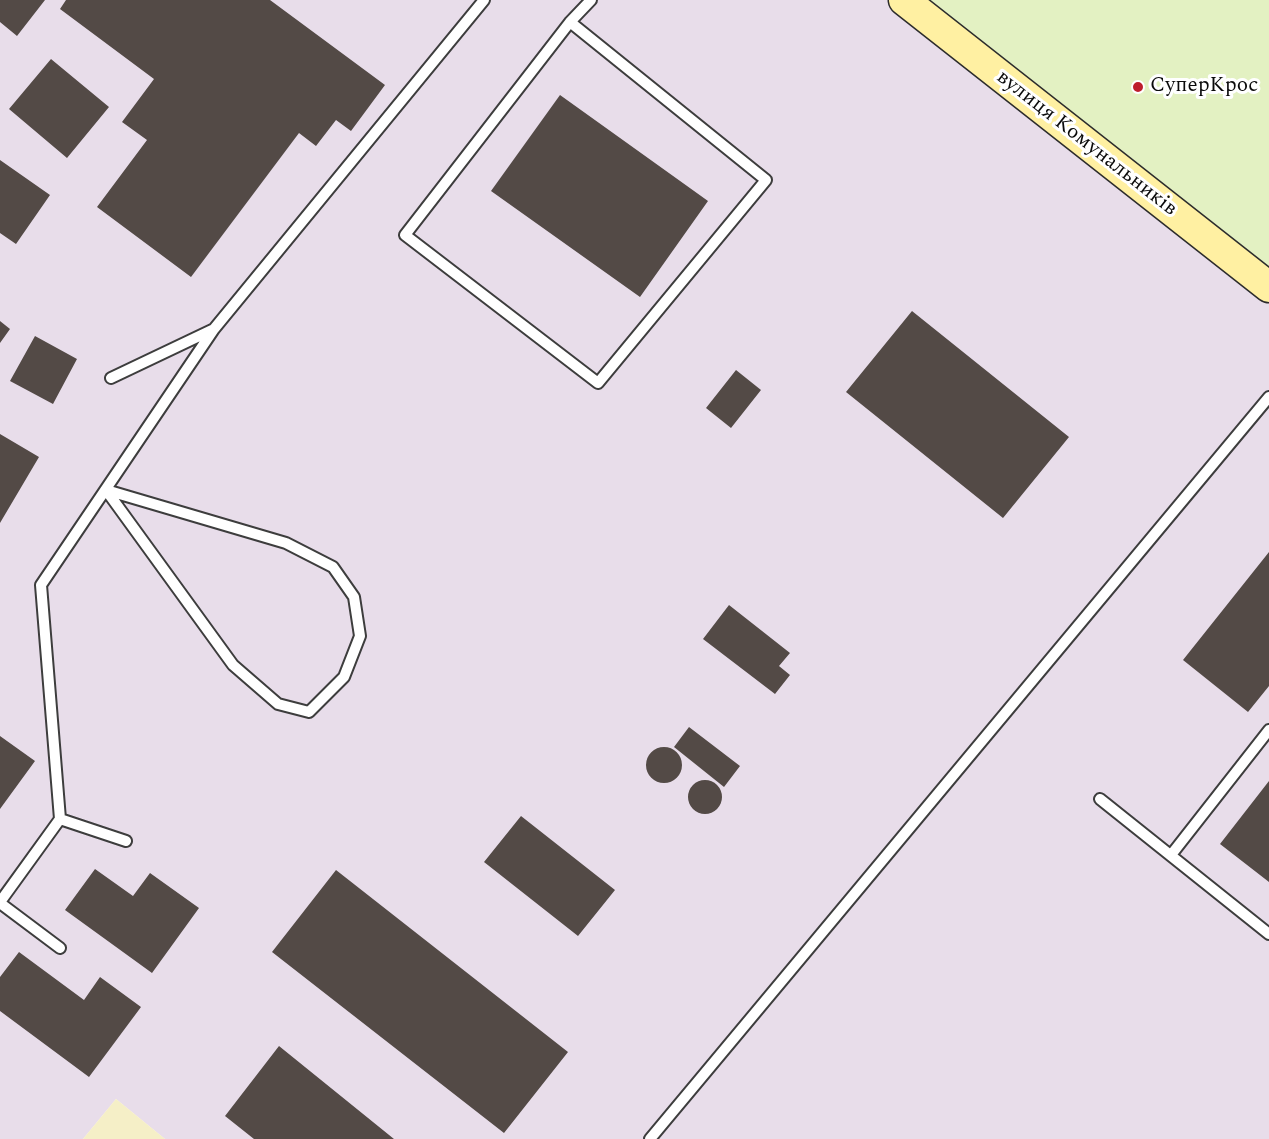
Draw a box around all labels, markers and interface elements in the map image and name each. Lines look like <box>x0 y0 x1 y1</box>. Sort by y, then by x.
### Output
street label: вулиця Комунальників <box>991 66 1181 222</box>
place label: СуперКрос <box>1150 74 1258 100</box>
marker: СуперКрос <box>1131 80 1145 94</box>

